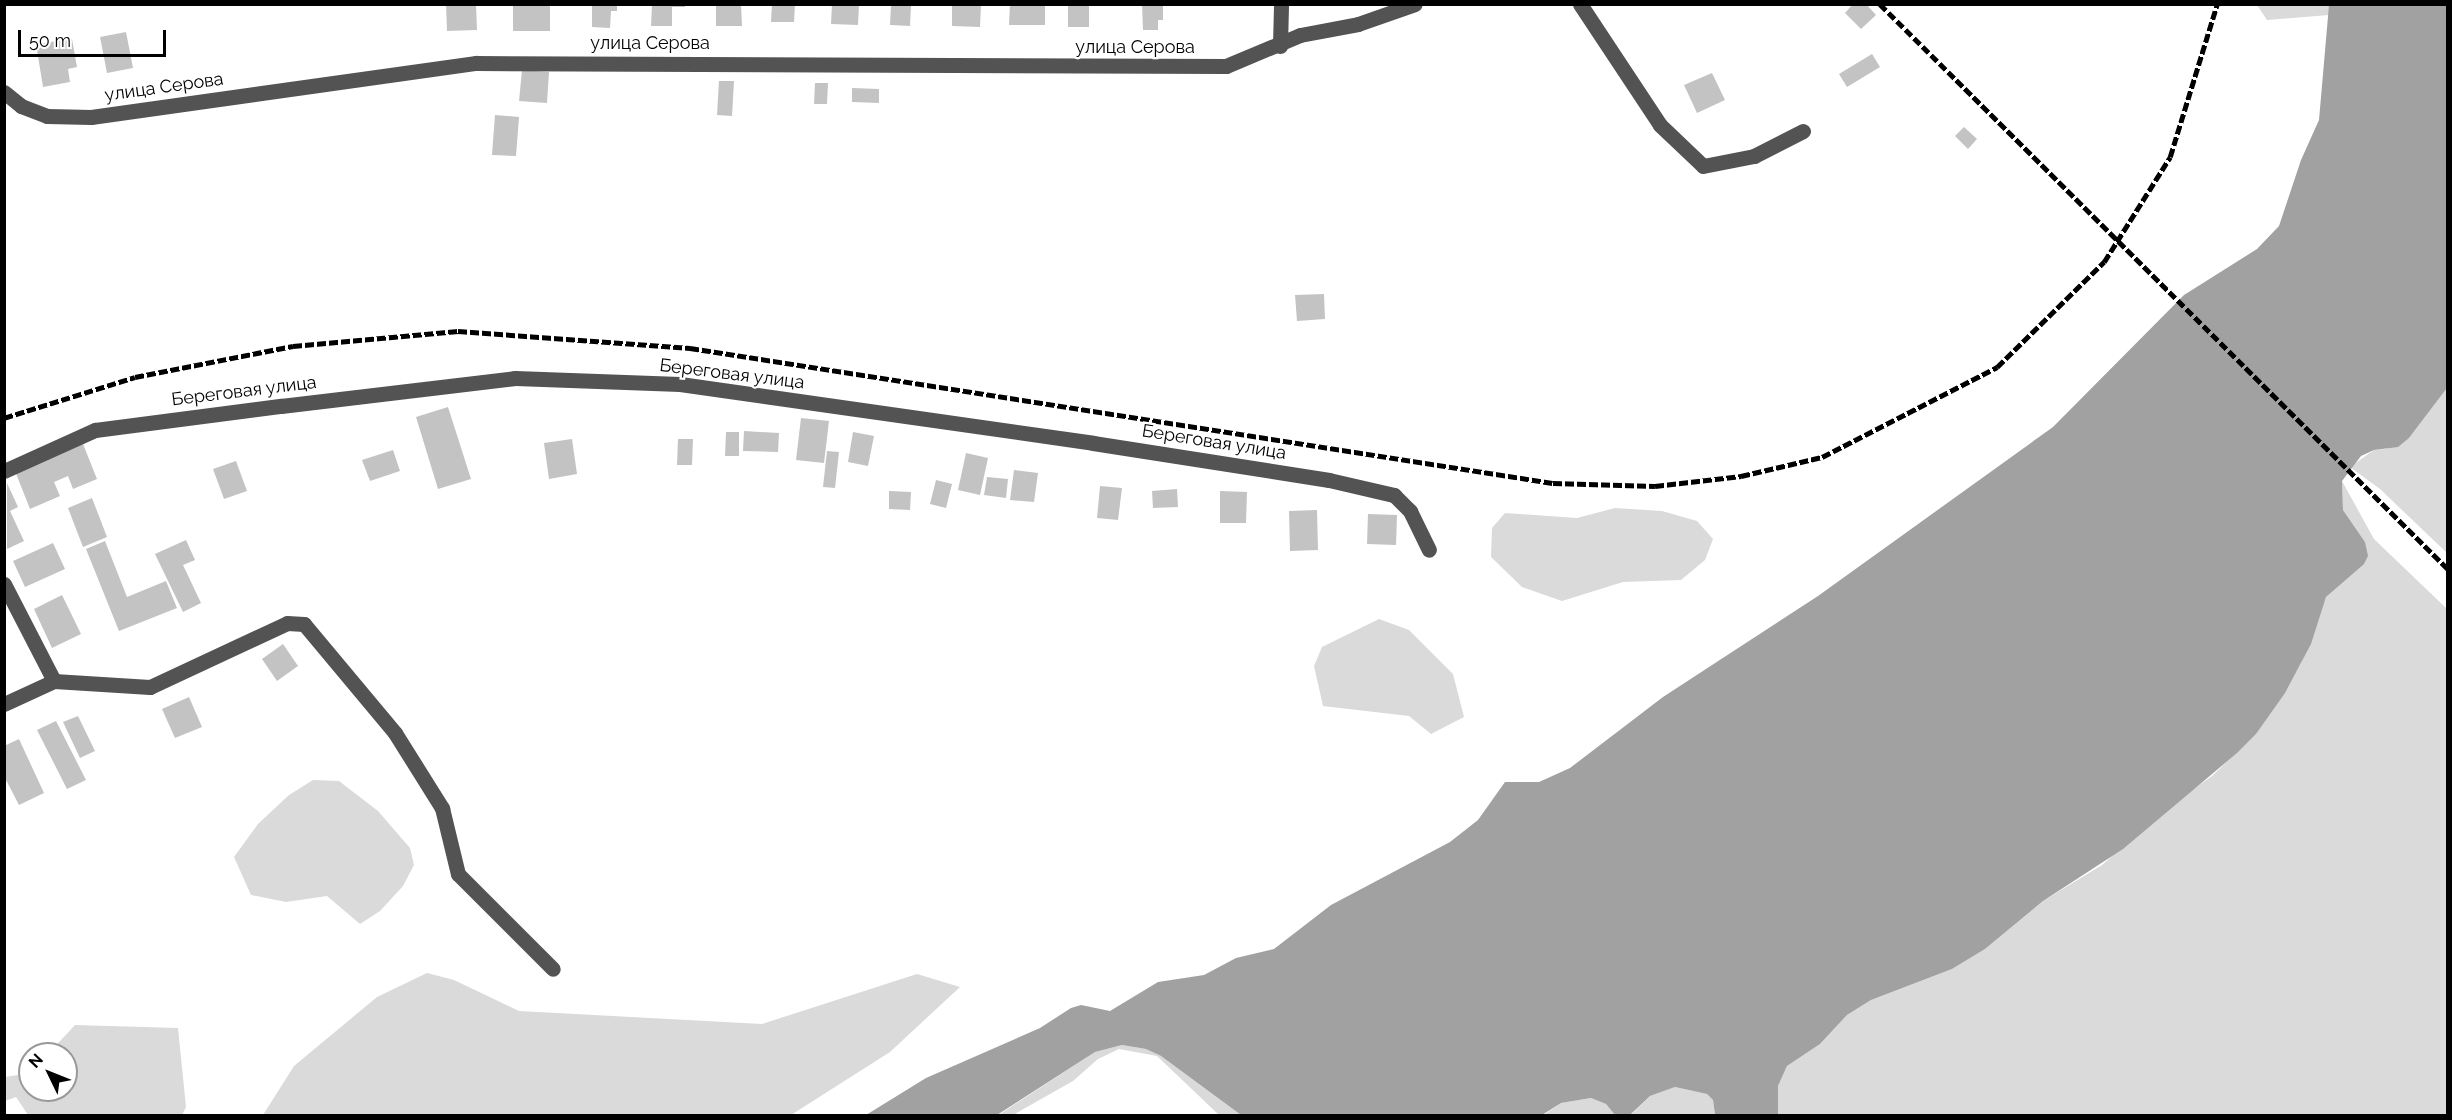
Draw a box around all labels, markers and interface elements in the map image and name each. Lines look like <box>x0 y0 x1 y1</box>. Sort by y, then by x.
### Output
scale bar <box>21 18 170 56</box>
text: 50 m <box>29 30 71 51</box>
street label: улица Серова <box>590 32 710 54</box>
street label: улица Серова <box>1075 36 1195 58</box>
street label: улица Серова <box>103 68 225 106</box>
street label: Береговая улица <box>658 354 806 394</box>
street label: Береговая улица <box>170 371 318 411</box>
street label: Береговая улица <box>1140 420 1288 464</box>
north arrow <box>18 1042 78 1102</box>
text: N <box>25 1050 47 1072</box>

